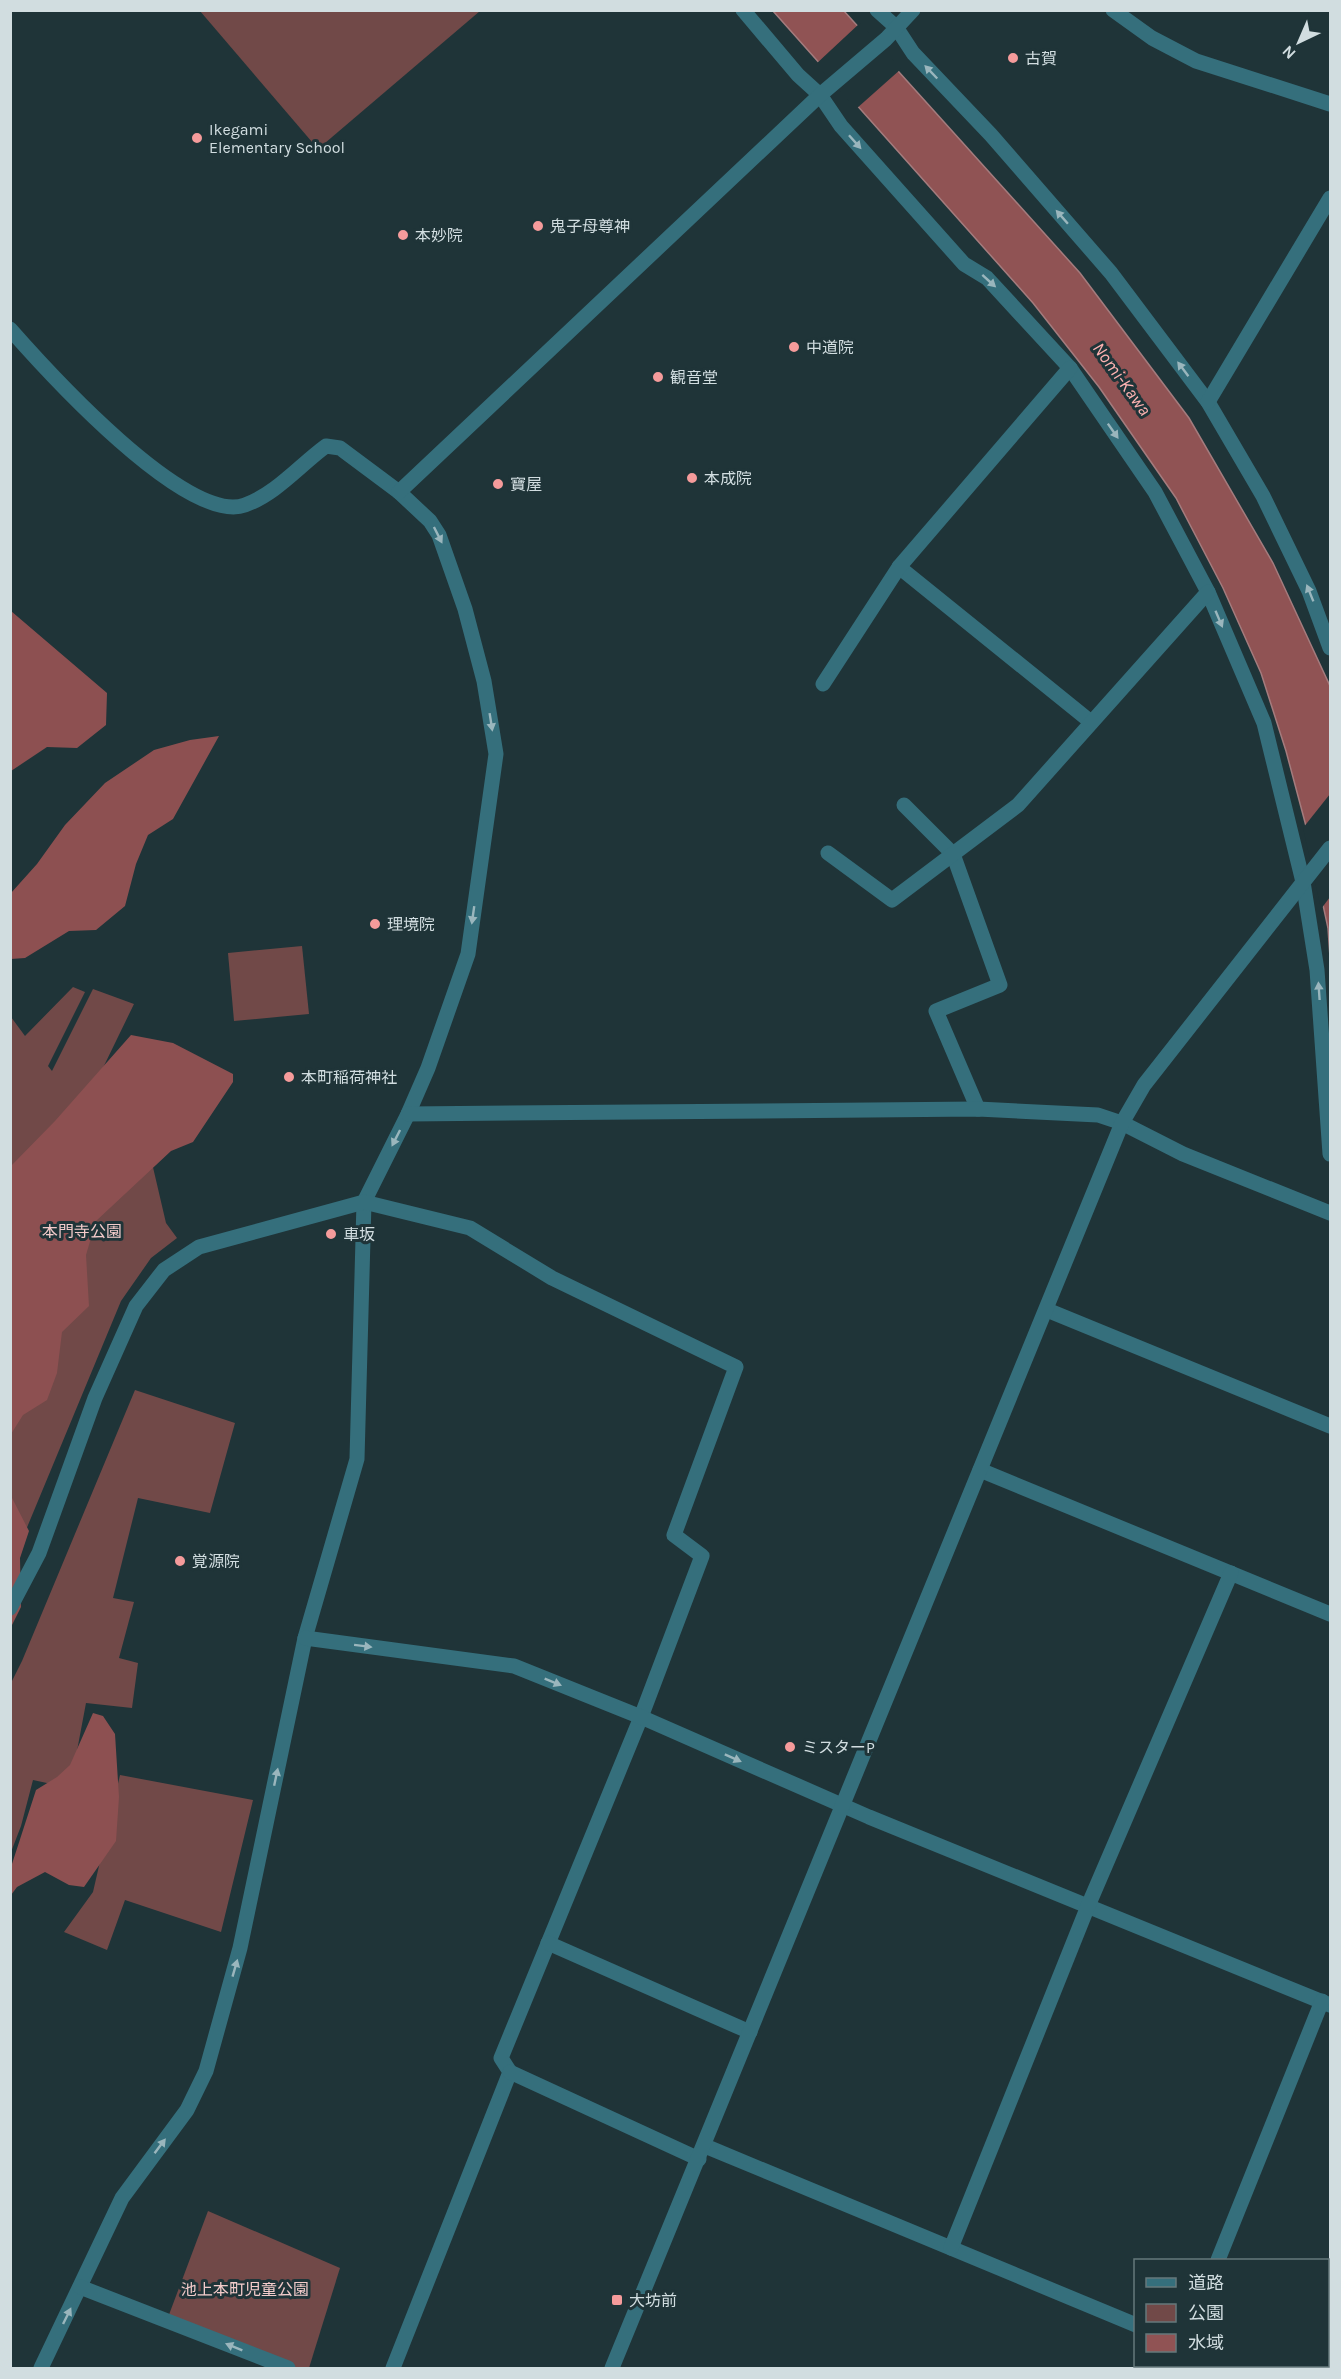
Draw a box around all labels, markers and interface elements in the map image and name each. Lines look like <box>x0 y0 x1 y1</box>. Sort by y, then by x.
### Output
north arrow <box>1269 12 1329 72</box>
text: N <box>1278 42 1300 63</box>
place label: 古賀 <box>1025 49 1057 68</box>
marker: 古賀 <box>1006 51 1020 65</box>
one-way arrow <box>924 65 938 80</box>
place label: Ikegami Elementary School <box>209 120 345 157</box>
marker: Ikegami Elementary School <box>190 131 204 145</box>
one-way arrow <box>848 134 862 149</box>
one-way arrow <box>1056 210 1069 225</box>
place label: 鬼子母尊神 <box>550 217 630 236</box>
marker: 鬼子母尊神 <box>531 219 545 233</box>
place label: 本妙院 <box>415 226 463 245</box>
marker: 本妙院 <box>396 228 410 242</box>
one-way arrow <box>981 274 996 287</box>
place label: 中道院 <box>806 338 854 357</box>
water label: Nomi-Kawa <box>1088 338 1156 420</box>
marker: 中道院 <box>787 340 801 354</box>
one-way arrow <box>1178 362 1190 377</box>
place label: 観音堂 <box>670 368 718 387</box>
marker: 観音堂 <box>651 370 665 384</box>
one-way arrow <box>1107 423 1119 439</box>
place label: 本成院 <box>704 469 752 488</box>
marker: 本成院 <box>685 471 699 485</box>
place label: 寶屋 <box>510 475 542 494</box>
marker: 寶屋 <box>491 477 505 491</box>
one-way arrow <box>432 526 442 544</box>
one-way arrow <box>1305 584 1315 602</box>
one-way arrow <box>1214 610 1224 628</box>
one-way arrow <box>486 713 495 732</box>
one-way arrow <box>469 906 478 925</box>
place label: 理境院 <box>387 915 435 934</box>
marker: 理境院 <box>368 917 382 931</box>
one-way arrow <box>1314 981 1324 1000</box>
place label: 本町稲荷神社 <box>301 1068 397 1087</box>
marker: 本町稲荷神社 <box>282 1070 296 1084</box>
one-way arrow <box>391 1129 401 1146</box>
park label: 本門寺公園 <box>42 1222 122 1241</box>
place label: 車坂 <box>343 1225 375 1244</box>
marker: 車坂 <box>324 1227 338 1241</box>
place label: 覚源院 <box>192 1552 240 1571</box>
marker: 覚源院 <box>173 1554 187 1568</box>
one-way arrow <box>353 1641 372 1651</box>
one-way arrow <box>544 1678 562 1687</box>
place label: ミスターP <box>802 1738 875 1757</box>
marker: ミスターP <box>783 1740 797 1754</box>
one-way arrow <box>724 1753 741 1762</box>
one-way arrow <box>272 1768 281 1787</box>
one-way arrow <box>231 1959 240 1977</box>
one-way arrow <box>154 2138 166 2153</box>
legend <box>1134 2259 1329 2367</box>
text: 道路 <box>1188 2272 1224 2294</box>
park label: 池上本町児童公園 <box>181 2280 309 2299</box>
place label: 大坊前 <box>629 2291 677 2310</box>
marker: 大坊前 <box>610 2293 624 2307</box>
text: 公園 <box>1188 2302 1224 2324</box>
one-way arrow <box>62 2307 71 2324</box>
text: 水域 <box>1188 2332 1224 2354</box>
one-way arrow <box>225 2342 243 2351</box>

